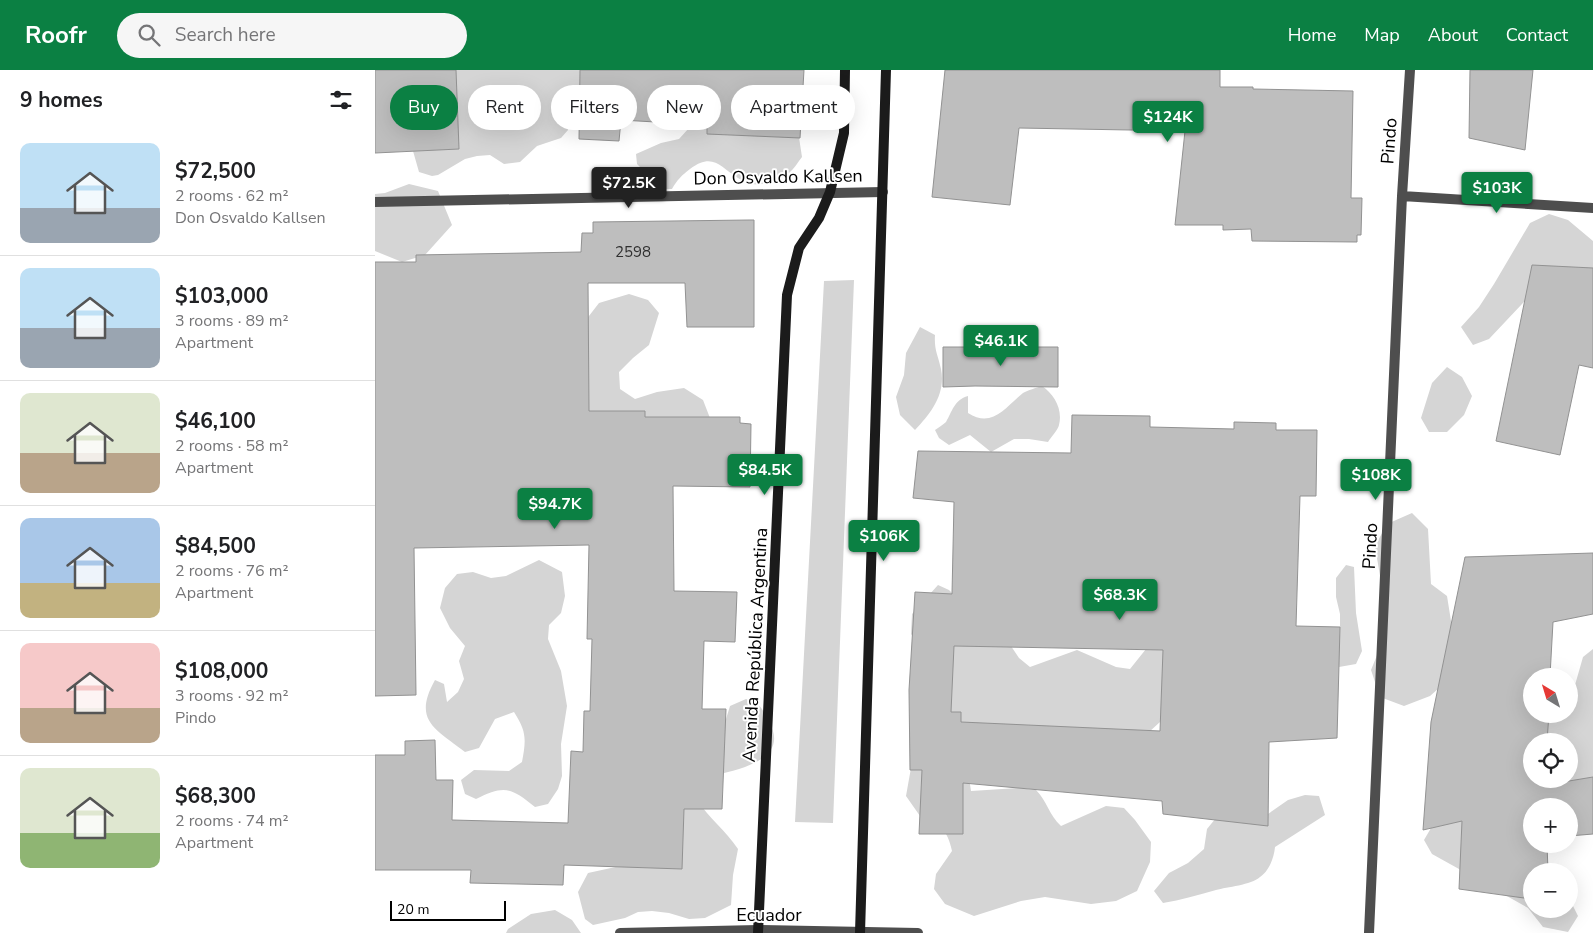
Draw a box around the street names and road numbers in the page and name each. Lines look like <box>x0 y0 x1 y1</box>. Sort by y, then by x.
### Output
street label: Pindo <box>1375 117 1403 165</box>
street label: Don Osvaldo Kallsen <box>693 164 863 190</box>
street label: Pindo <box>1357 522 1383 570</box>
street label: Avenida República Argentina <box>737 527 773 763</box>
street label: Ecuador <box>736 903 802 927</box>

